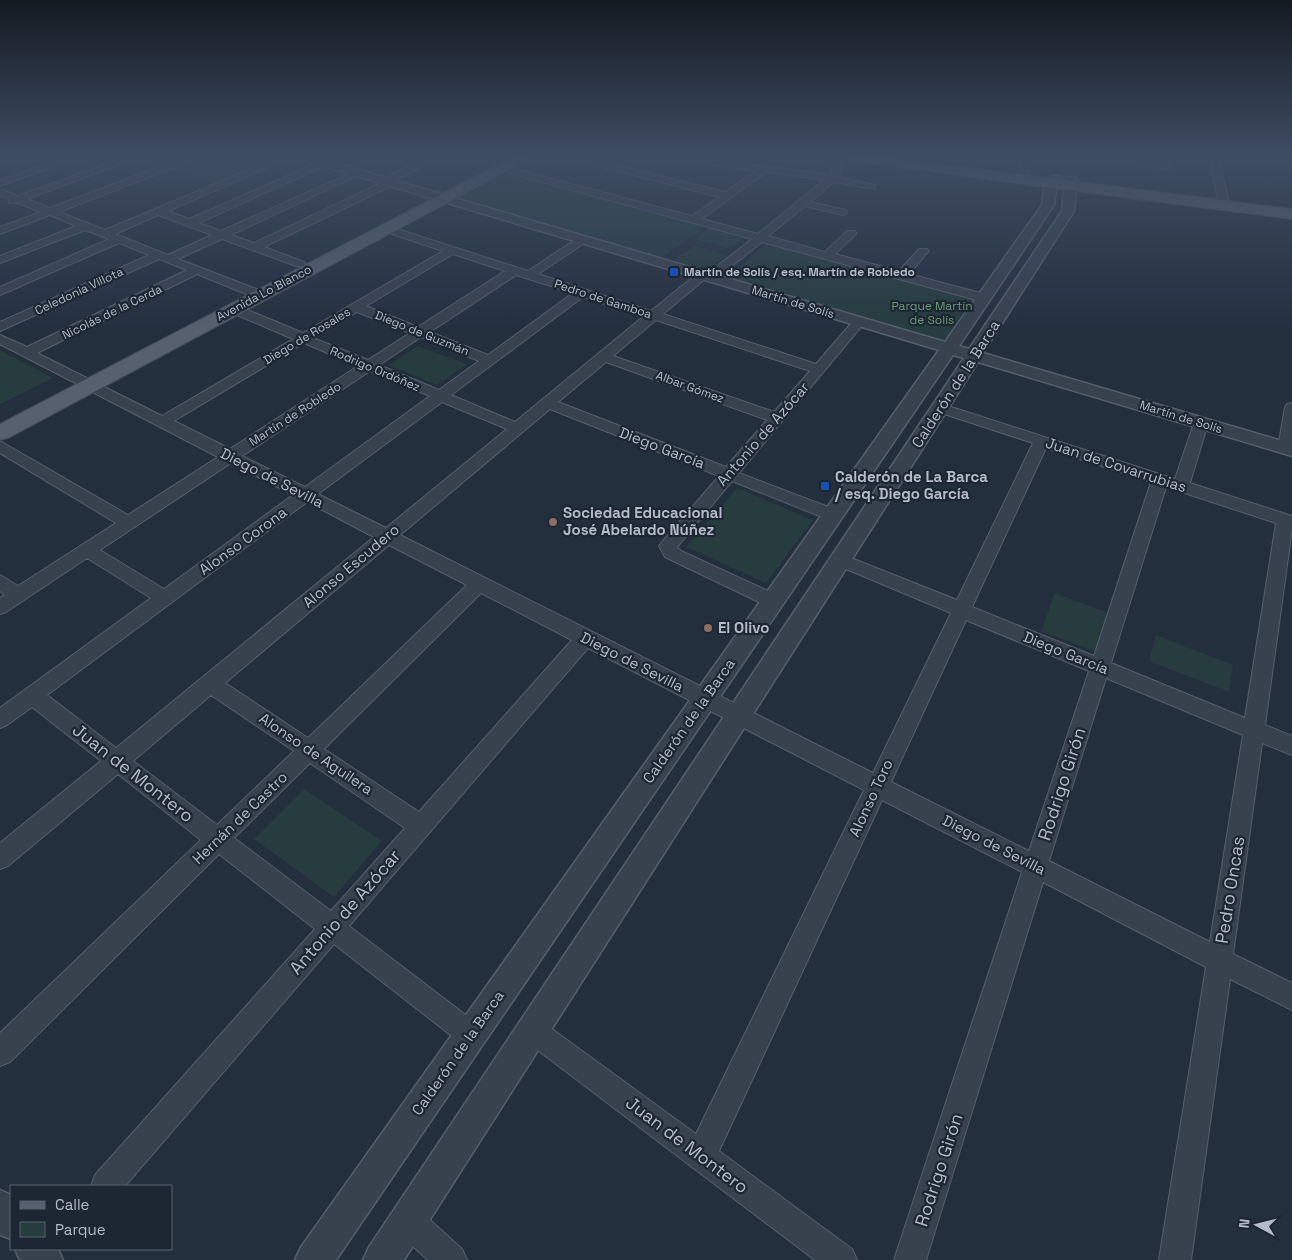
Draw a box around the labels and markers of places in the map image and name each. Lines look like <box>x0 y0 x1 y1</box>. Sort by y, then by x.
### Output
place label: Martín de Solís / esq. Martín de Robledo <box>684 264 915 280</box>
marker: Martín de Solís / esq. Martín de Robledo <box>668 266 680 278</box>
place label: Calderón de La Barca / esq. Diego García <box>834 467 988 503</box>
marker: Calderón de La Barca / esq. Diego García <box>819 480 831 492</box>
place label: Sociedad Educacional José Abelardo Núñez <box>563 503 722 539</box>
marker: Sociedad Educacional José Abelardo Núñez <box>547 516 559 528</box>
place label: El Olivo <box>718 618 769 637</box>
marker: El Olivo <box>702 622 714 634</box>

